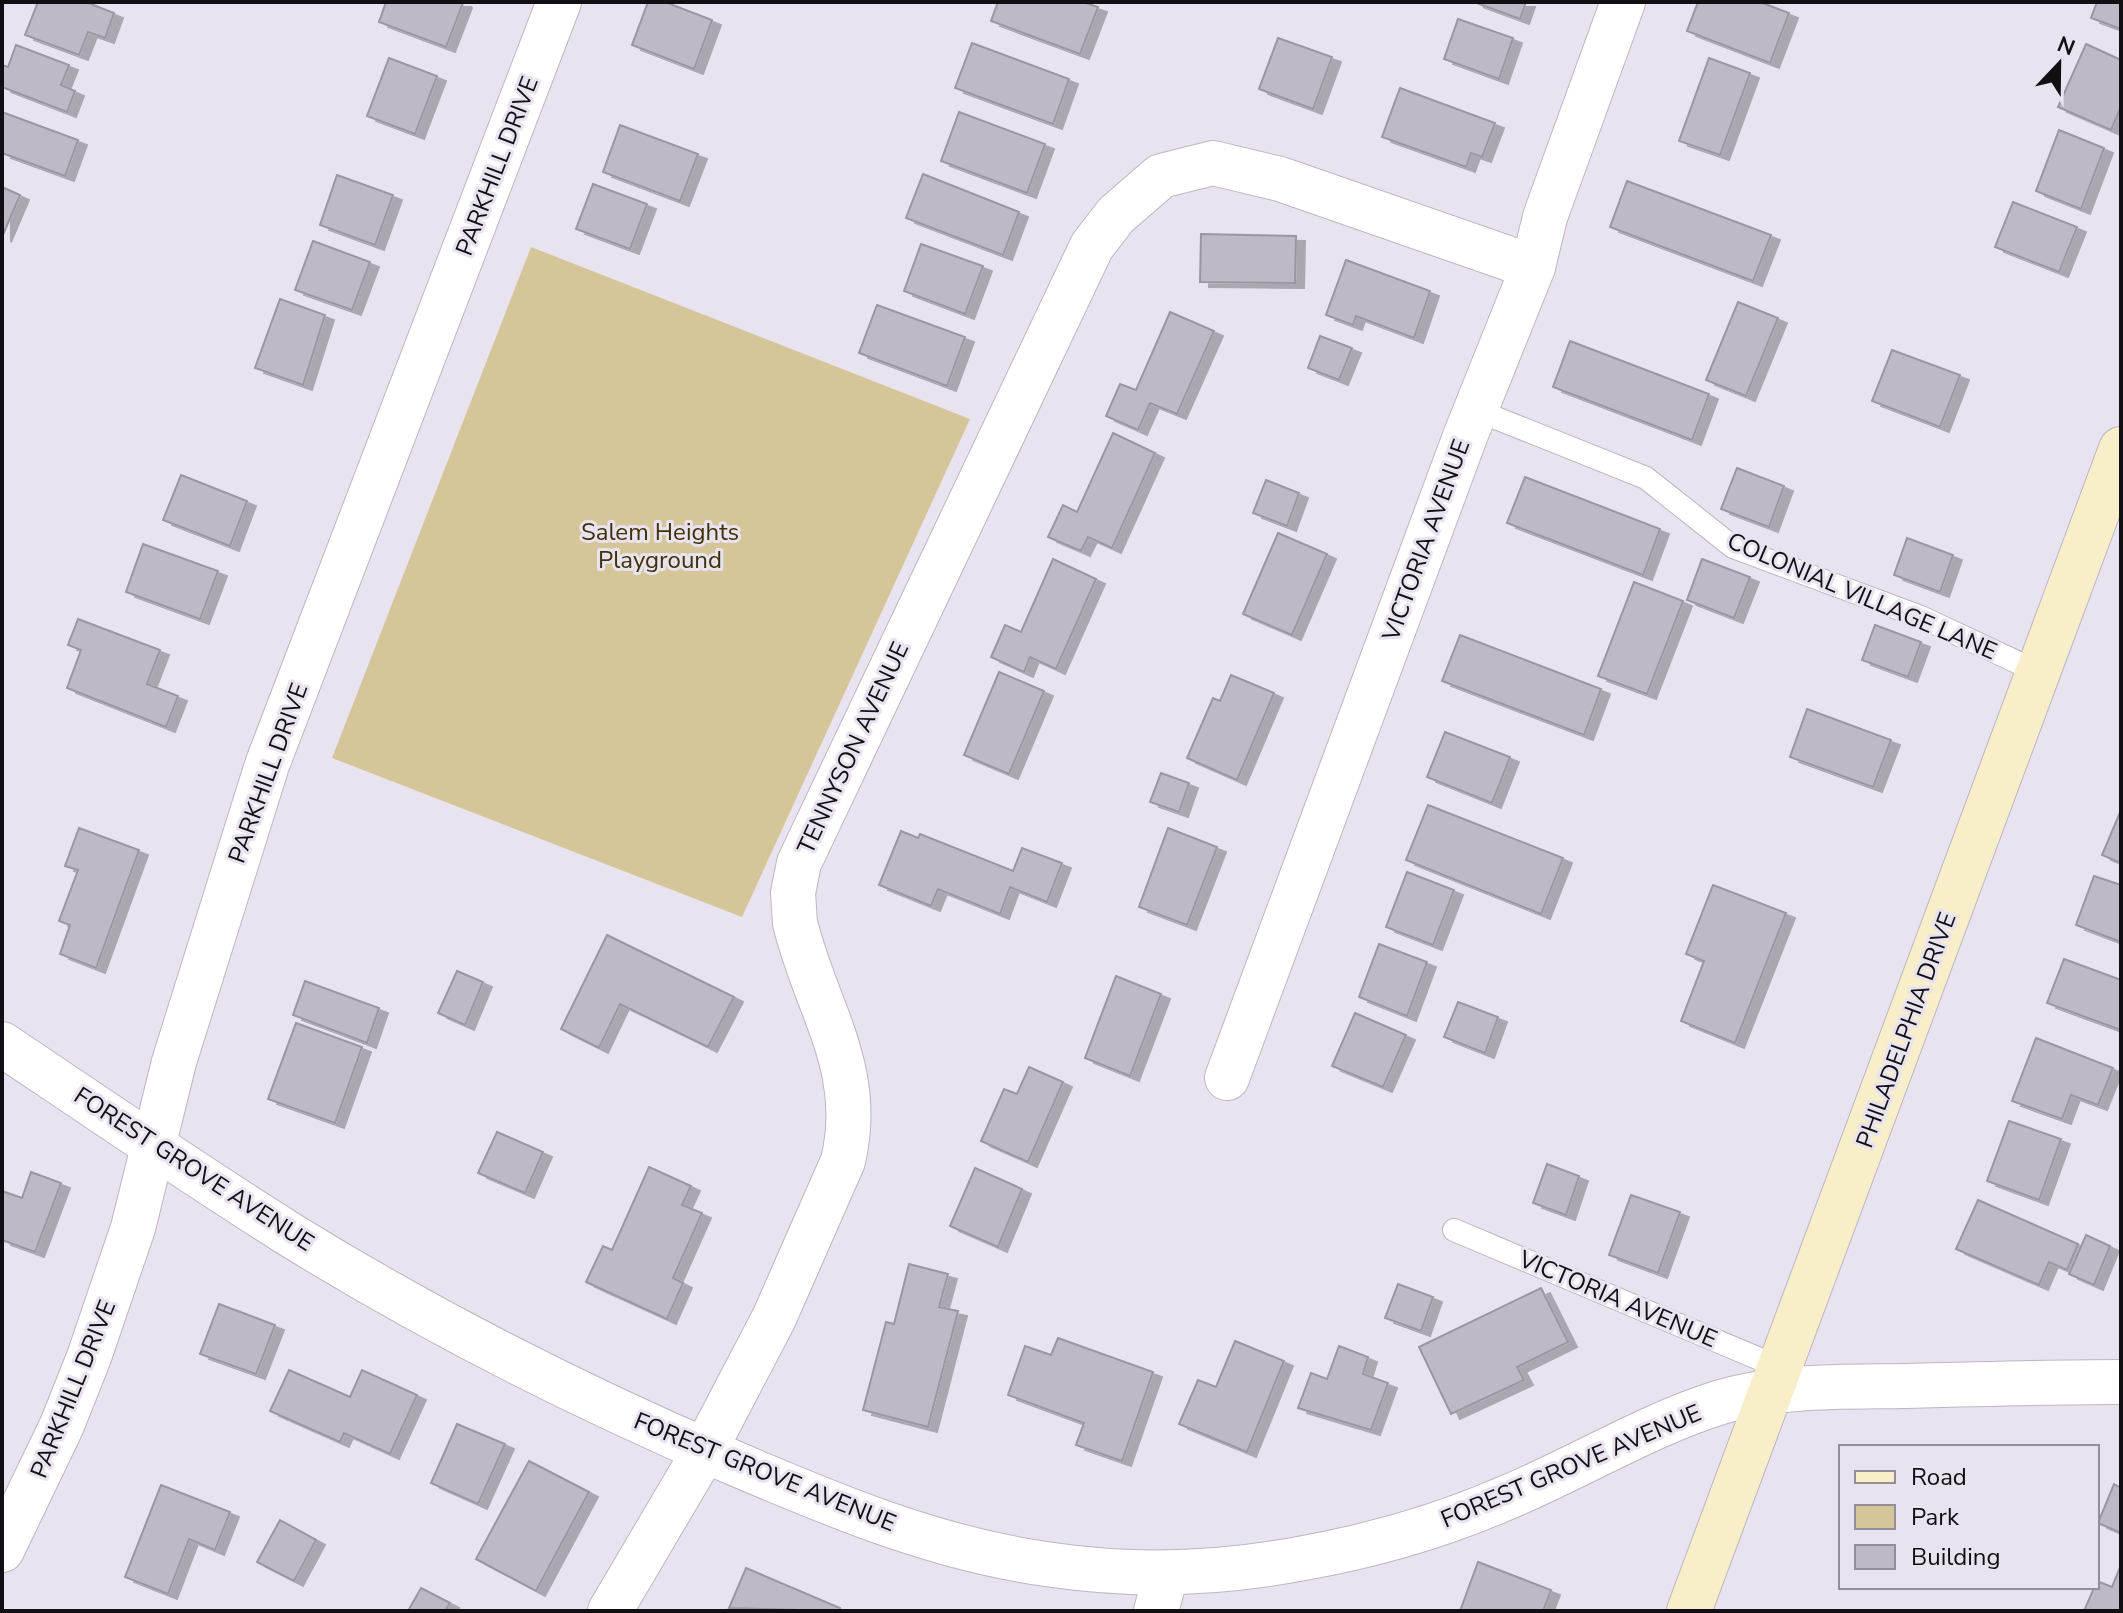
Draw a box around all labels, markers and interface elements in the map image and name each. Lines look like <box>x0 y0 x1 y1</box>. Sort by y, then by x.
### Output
north arrow <box>2019 24 2099 104</box>
text: N <box>2053 29 2079 63</box>
street label: PARKHILL DRIVE <box>448 72 546 260</box>
street label: VICTORIA AVENUE <box>1374 435 1477 646</box>
park label: Salem Heights Playground <box>581 516 739 576</box>
street label: COLONIAL VILLAGE LANE <box>1722 525 2002 667</box>
street label: TENNYSON AVENUE <box>790 637 916 859</box>
street label: PARKHILL DRIVE <box>221 679 315 867</box>
street label: PHILADELPHIA DRIVE <box>1849 908 1963 1152</box>
street label: FOREST GROVE AVENUE <box>68 1079 320 1259</box>
street label: VICTORIA AVENUE <box>1513 1242 1722 1355</box>
street label: PARKHILL DRIVE <box>23 1295 123 1483</box>
street label: FOREST GROVE AVENUE <box>1436 1397 1706 1535</box>
street label: FOREST GROVE AVENUE <box>629 1405 901 1539</box>
legend <box>1839 1445 2099 1589</box>
text: Road <box>1911 1461 1967 1493</box>
text: Park <box>1911 1501 1960 1533</box>
text: Building <box>1911 1541 2001 1573</box>

